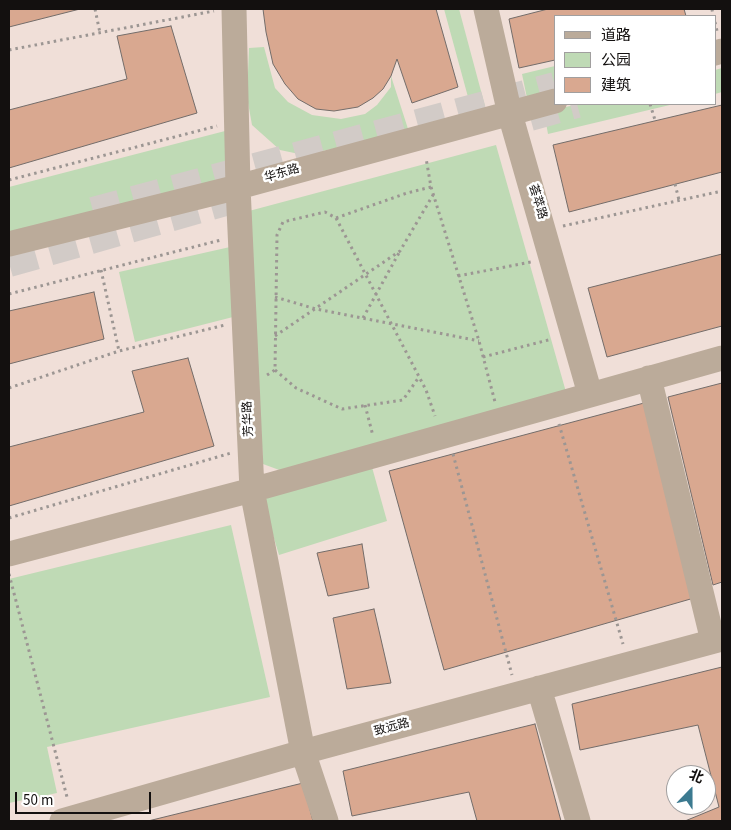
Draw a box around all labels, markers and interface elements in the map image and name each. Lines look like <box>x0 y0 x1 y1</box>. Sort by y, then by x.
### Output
legend <box>554 15 716 105</box>
text: 道路 <box>601 25 631 46</box>
text: 公园 <box>601 50 631 71</box>
text: 建筑 <box>601 75 631 96</box>
street label: 华东路 <box>263 162 301 186</box>
street label: 荟萃路 <box>525 183 549 221</box>
street label: 芳华路 <box>241 401 257 437</box>
street label: 致远路 <box>373 716 411 740</box>
north arrow <box>666 765 716 815</box>
text: 北 <box>686 765 706 789</box>
scale bar <box>18 782 154 814</box>
text: 50 m <box>23 790 53 811</box>

